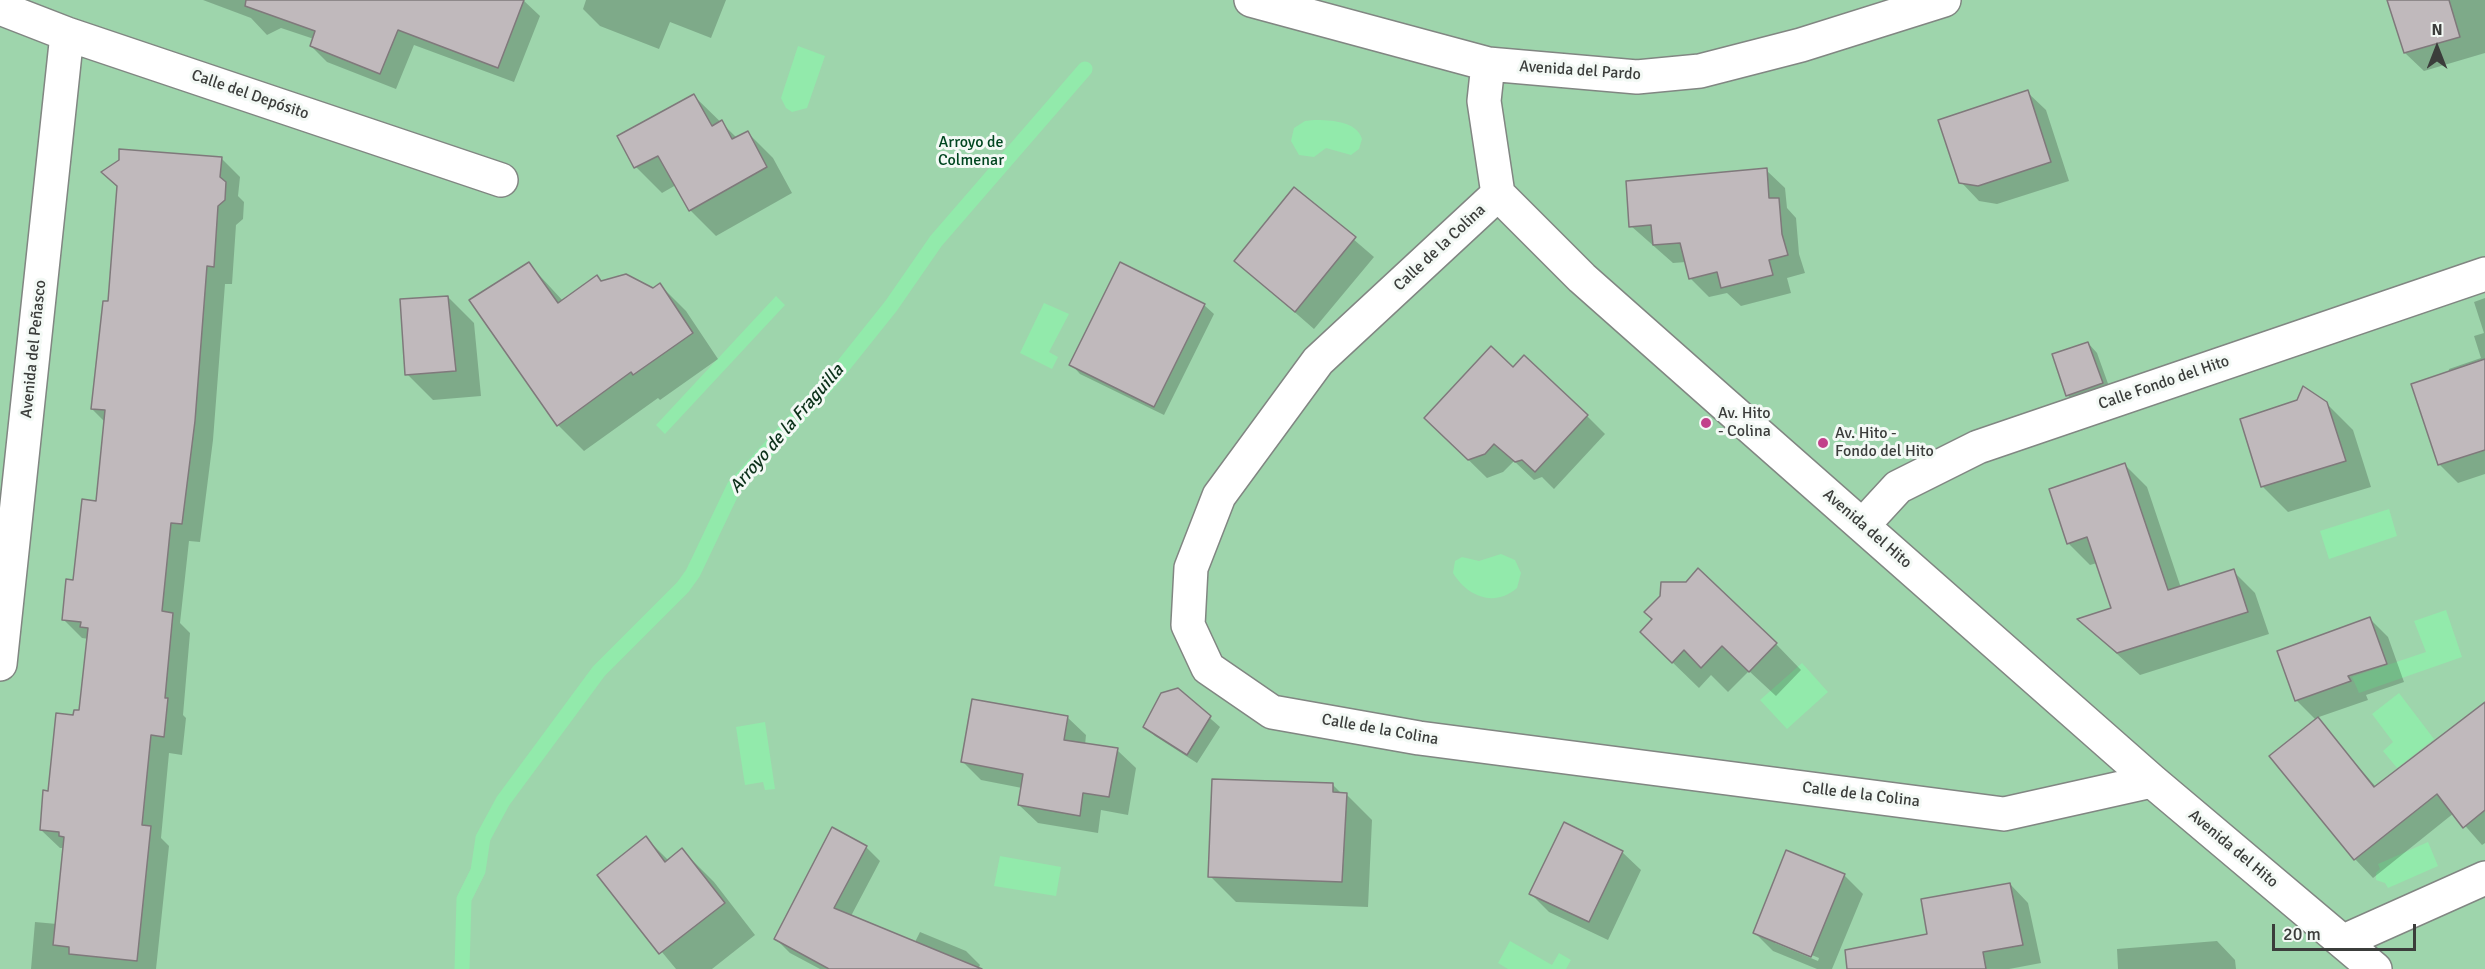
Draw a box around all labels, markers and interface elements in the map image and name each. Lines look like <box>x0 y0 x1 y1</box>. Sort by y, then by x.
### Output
north arrow <box>2407 18 2467 78</box>
text: N <box>2431 20 2443 40</box>
street label: Avenida del Pardo <box>1519 57 1641 85</box>
street label: Calle del Depósito <box>189 66 311 124</box>
park label: Arroyo de Colmenar <box>938 133 1004 171</box>
street label: Calle de la Colina <box>1390 201 1490 295</box>
street label: Avenida del Peñasco <box>17 279 51 419</box>
street label: Calle Fondo del Hito <box>2096 352 2232 414</box>
water label: Arroyo de la Fraguilla <box>725 360 849 498</box>
place label: Av. Hito - Colina <box>1718 404 1771 442</box>
marker: Av. Hito - Colina <box>1699 416 1713 430</box>
place label: Av. Hito - Fondo del Hito <box>1835 424 1934 462</box>
marker: Av. Hito - Fondo del Hito <box>1816 436 1830 450</box>
street label: Avenida del Hito <box>1819 485 1915 573</box>
street label: Calle de la Colina <box>1320 710 1440 750</box>
street label: Calle de la Colina <box>1801 778 1921 812</box>
street label: Avenida del Hito <box>2184 806 2282 892</box>
scale bar <box>2275 912 2419 950</box>
text: 20 m <box>2283 923 2321 945</box>

